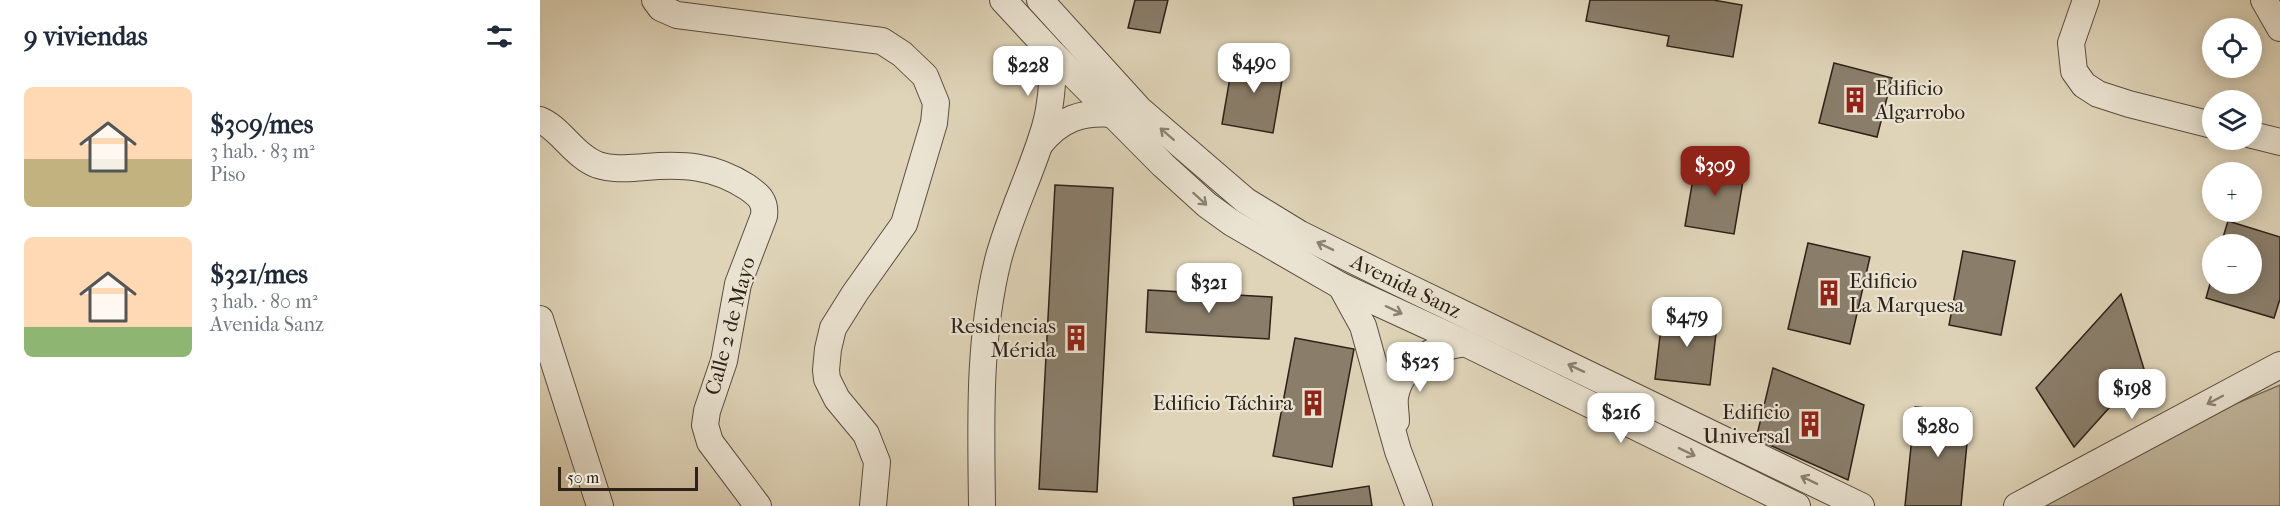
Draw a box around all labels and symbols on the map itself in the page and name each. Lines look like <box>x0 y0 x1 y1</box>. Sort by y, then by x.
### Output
pin: $490 <box>1218 43 1290 94</box>
pin: $228 <box>992 46 1064 97</box>
place label: Edificio Algarrobo <box>1874 76 1965 124</box>
building icon: Edificio Algarrobo <box>1840 85 1870 115</box>
one-way arrow <box>1160 127 1176 141</box>
pin: $309 <box>1679 146 1751 197</box>
one-way arrow <box>1193 192 1208 206</box>
one-way arrow <box>1317 240 1335 252</box>
street label: Avenida Sanz <box>1346 249 1465 323</box>
street label: Calle 2 de Mayo <box>700 254 760 398</box>
pin: $321 <box>1173 263 1245 314</box>
place label: Edificio La Marquesa <box>1849 269 1965 317</box>
building icon: Edificio La Marquesa <box>1814 278 1844 308</box>
pin: $479 <box>1651 297 1723 348</box>
one-way arrow <box>1384 305 1402 317</box>
place label: Residencias Mérida <box>950 314 1056 362</box>
building icon: Residencias Mérida <box>1061 323 1091 353</box>
pin: $525 <box>1384 342 1456 393</box>
one-way arrow <box>1568 362 1586 374</box>
pin: $198 <box>2096 369 2168 420</box>
building icon: Edificio Táchira <box>1298 388 1328 418</box>
place label: Edificio Táchira <box>1152 391 1293 415</box>
pin: $216 <box>1585 393 1657 444</box>
one-way arrow <box>2207 394 2224 406</box>
place label: Edificio Universal <box>1703 400 1790 448</box>
pin: $280 <box>1902 407 1974 458</box>
building icon: Edificio Universal <box>1795 409 1825 439</box>
one-way arrow <box>1678 446 1695 458</box>
scale bar <box>558 464 698 492</box>
one-way arrow <box>1800 474 1818 486</box>

